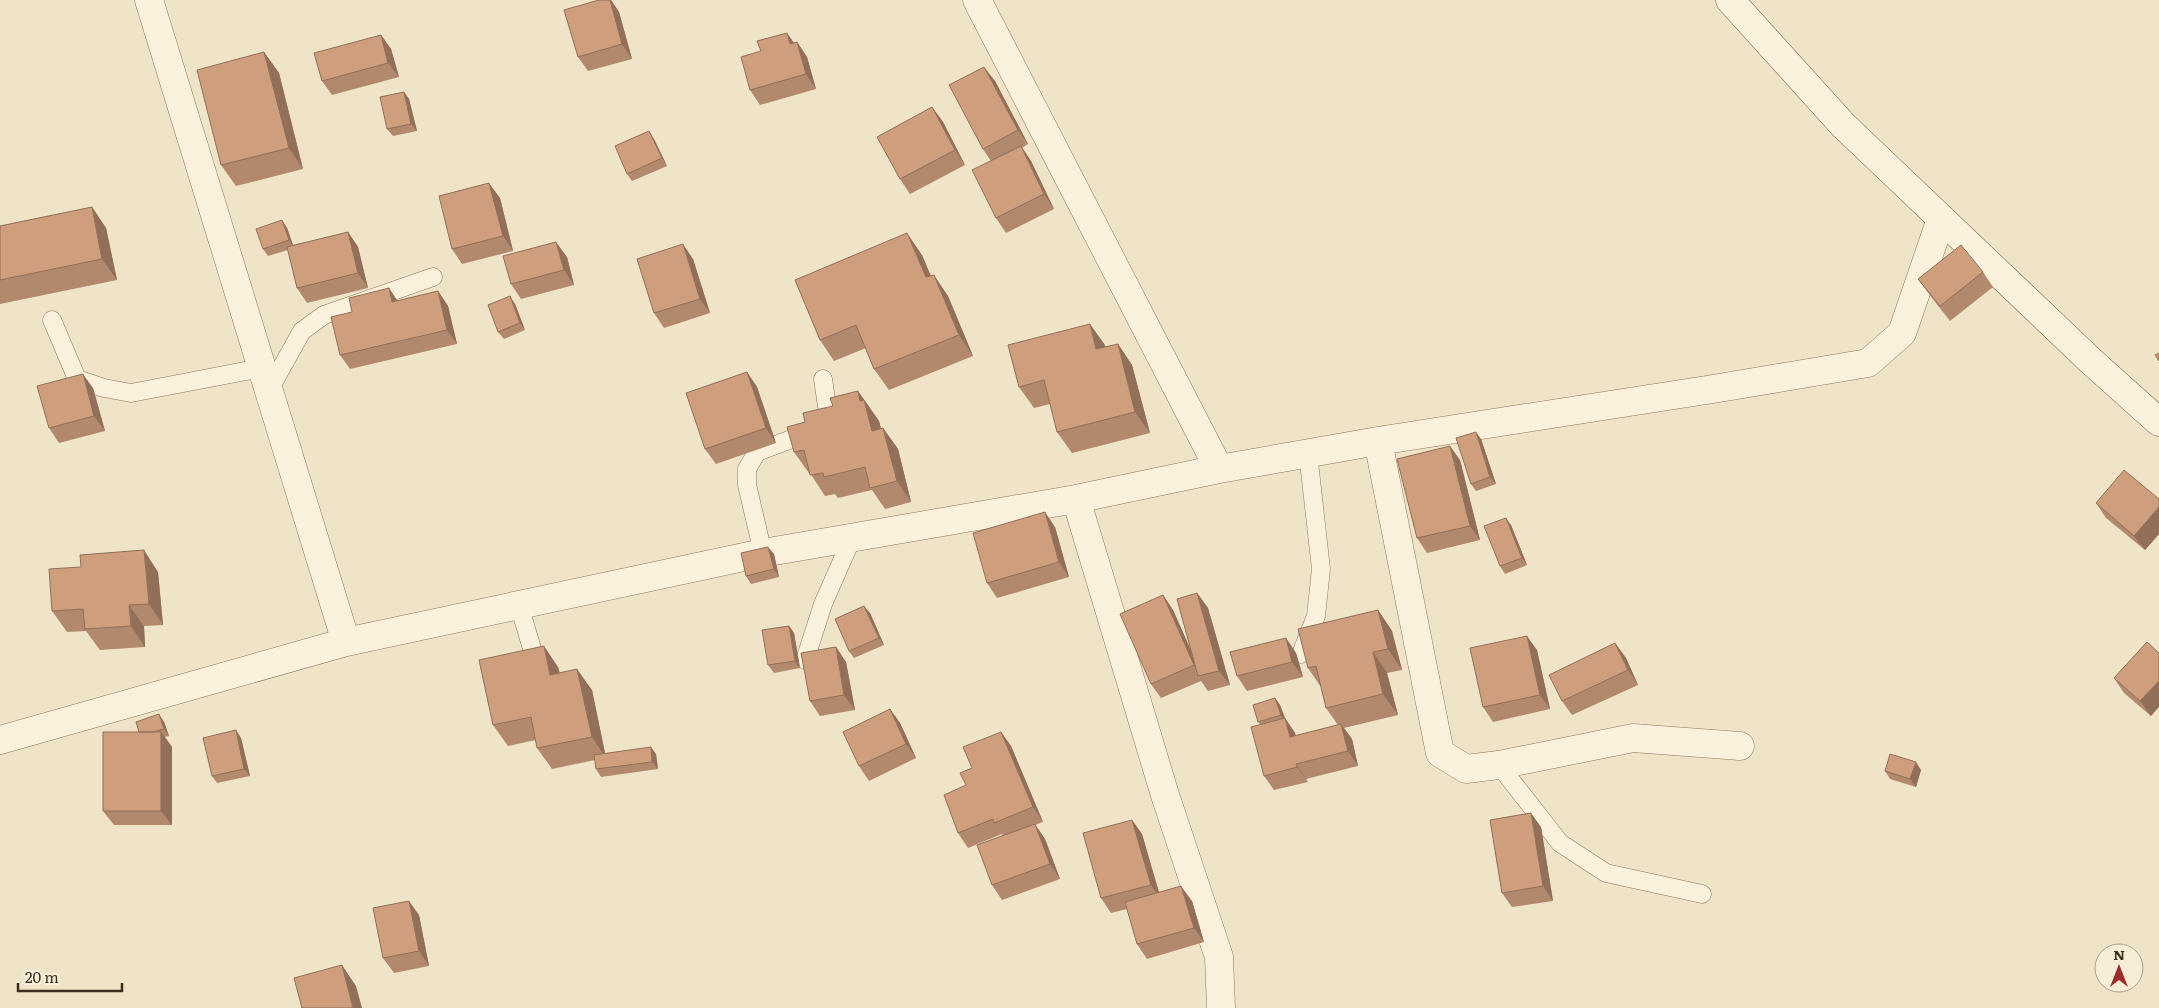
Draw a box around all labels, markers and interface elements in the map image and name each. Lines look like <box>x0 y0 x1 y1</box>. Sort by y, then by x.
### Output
north arrow <box>2094 943 2144 993</box>
text: N <box>2113 944 2125 964</box>
scale bar <box>18 960 121 992</box>
text: 20 m <box>25 965 59 988</box>

